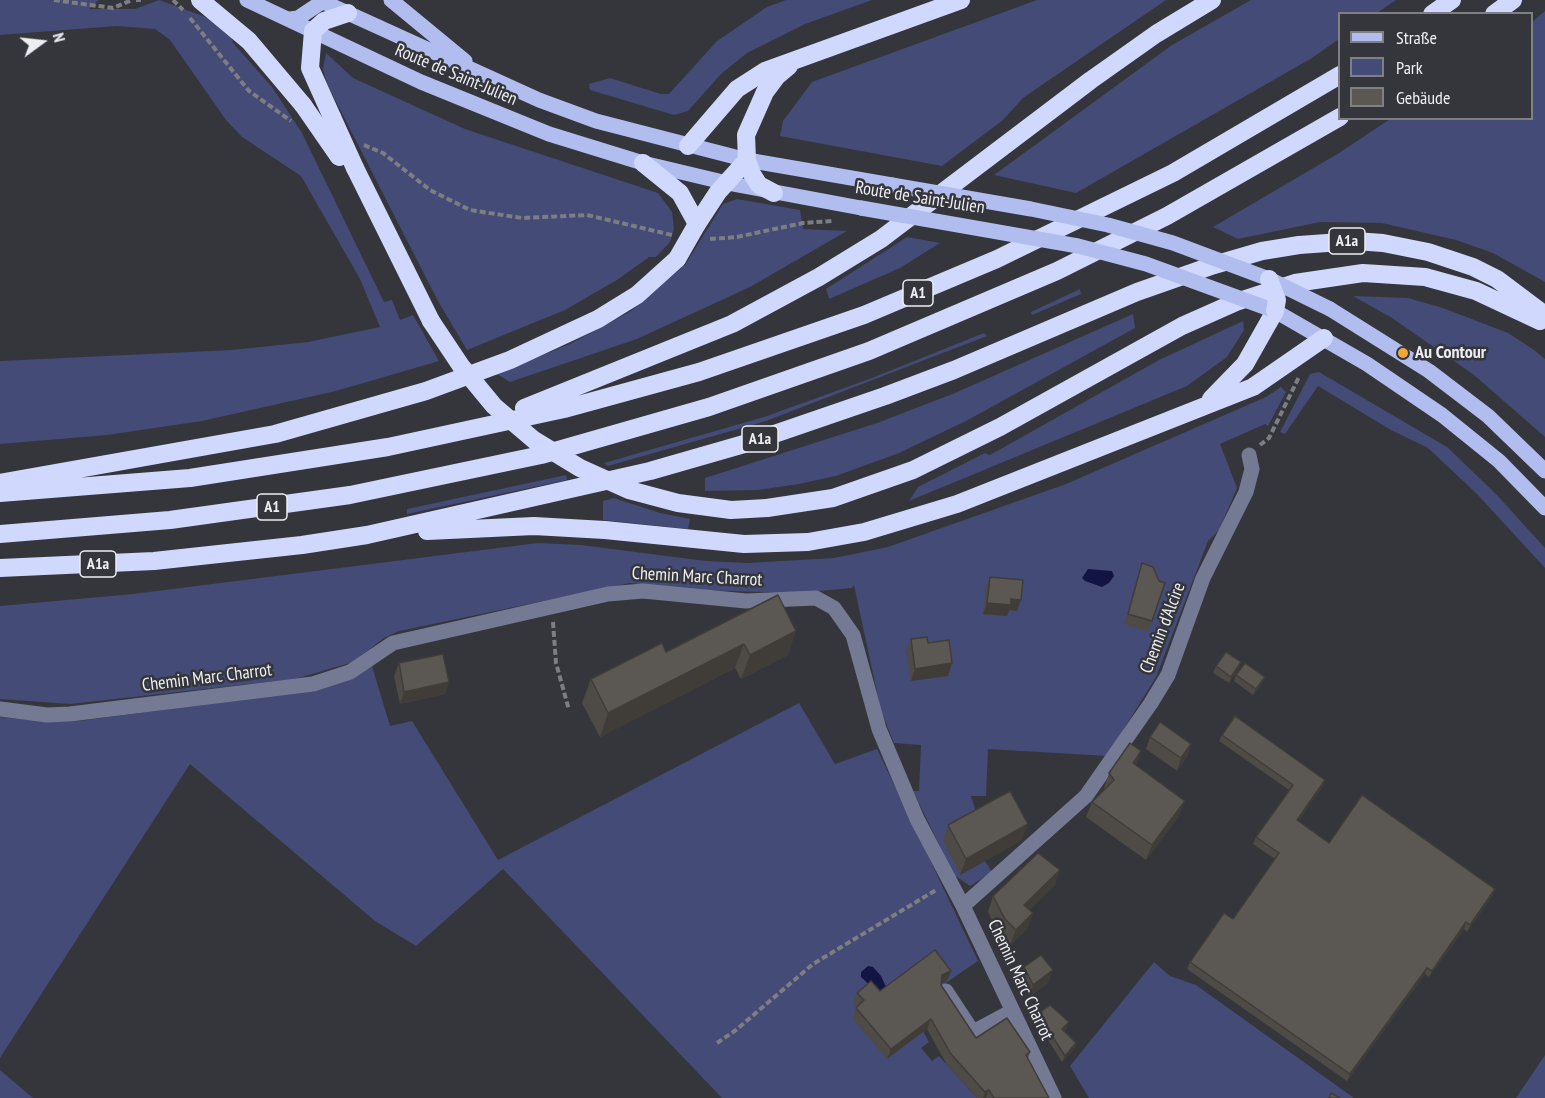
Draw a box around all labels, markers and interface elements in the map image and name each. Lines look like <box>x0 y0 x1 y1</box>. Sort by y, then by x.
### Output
north arrow <box>12 12 72 72</box>
legend <box>1338 12 1533 120</box>
text: Straße <box>1396 26 1437 49</box>
text: N <box>49 31 70 44</box>
street label: Route de Saint-Julien <box>392 40 520 110</box>
text: Park <box>1396 56 1423 79</box>
text: Gebäude <box>1396 86 1450 109</box>
street label: Route de Saint-Julien <box>854 177 986 219</box>
road number: A1a <box>1329 228 1365 254</box>
road number: A1 <box>903 280 933 306</box>
place label: Au Contour <box>1415 342 1486 364</box>
marker: Au Contour <box>1396 346 1410 360</box>
road number: A1a <box>742 426 778 452</box>
road number: A1 <box>257 494 287 520</box>
road number: A1a <box>80 551 116 577</box>
street label: Chemin Marc Charrot <box>631 563 763 591</box>
street label: Chemin d'Alcire <box>1136 580 1190 676</box>
street label: Chemin Marc Charrot <box>141 659 273 697</box>
street label: Chemin Marc Charrot <box>983 916 1057 1044</box>

